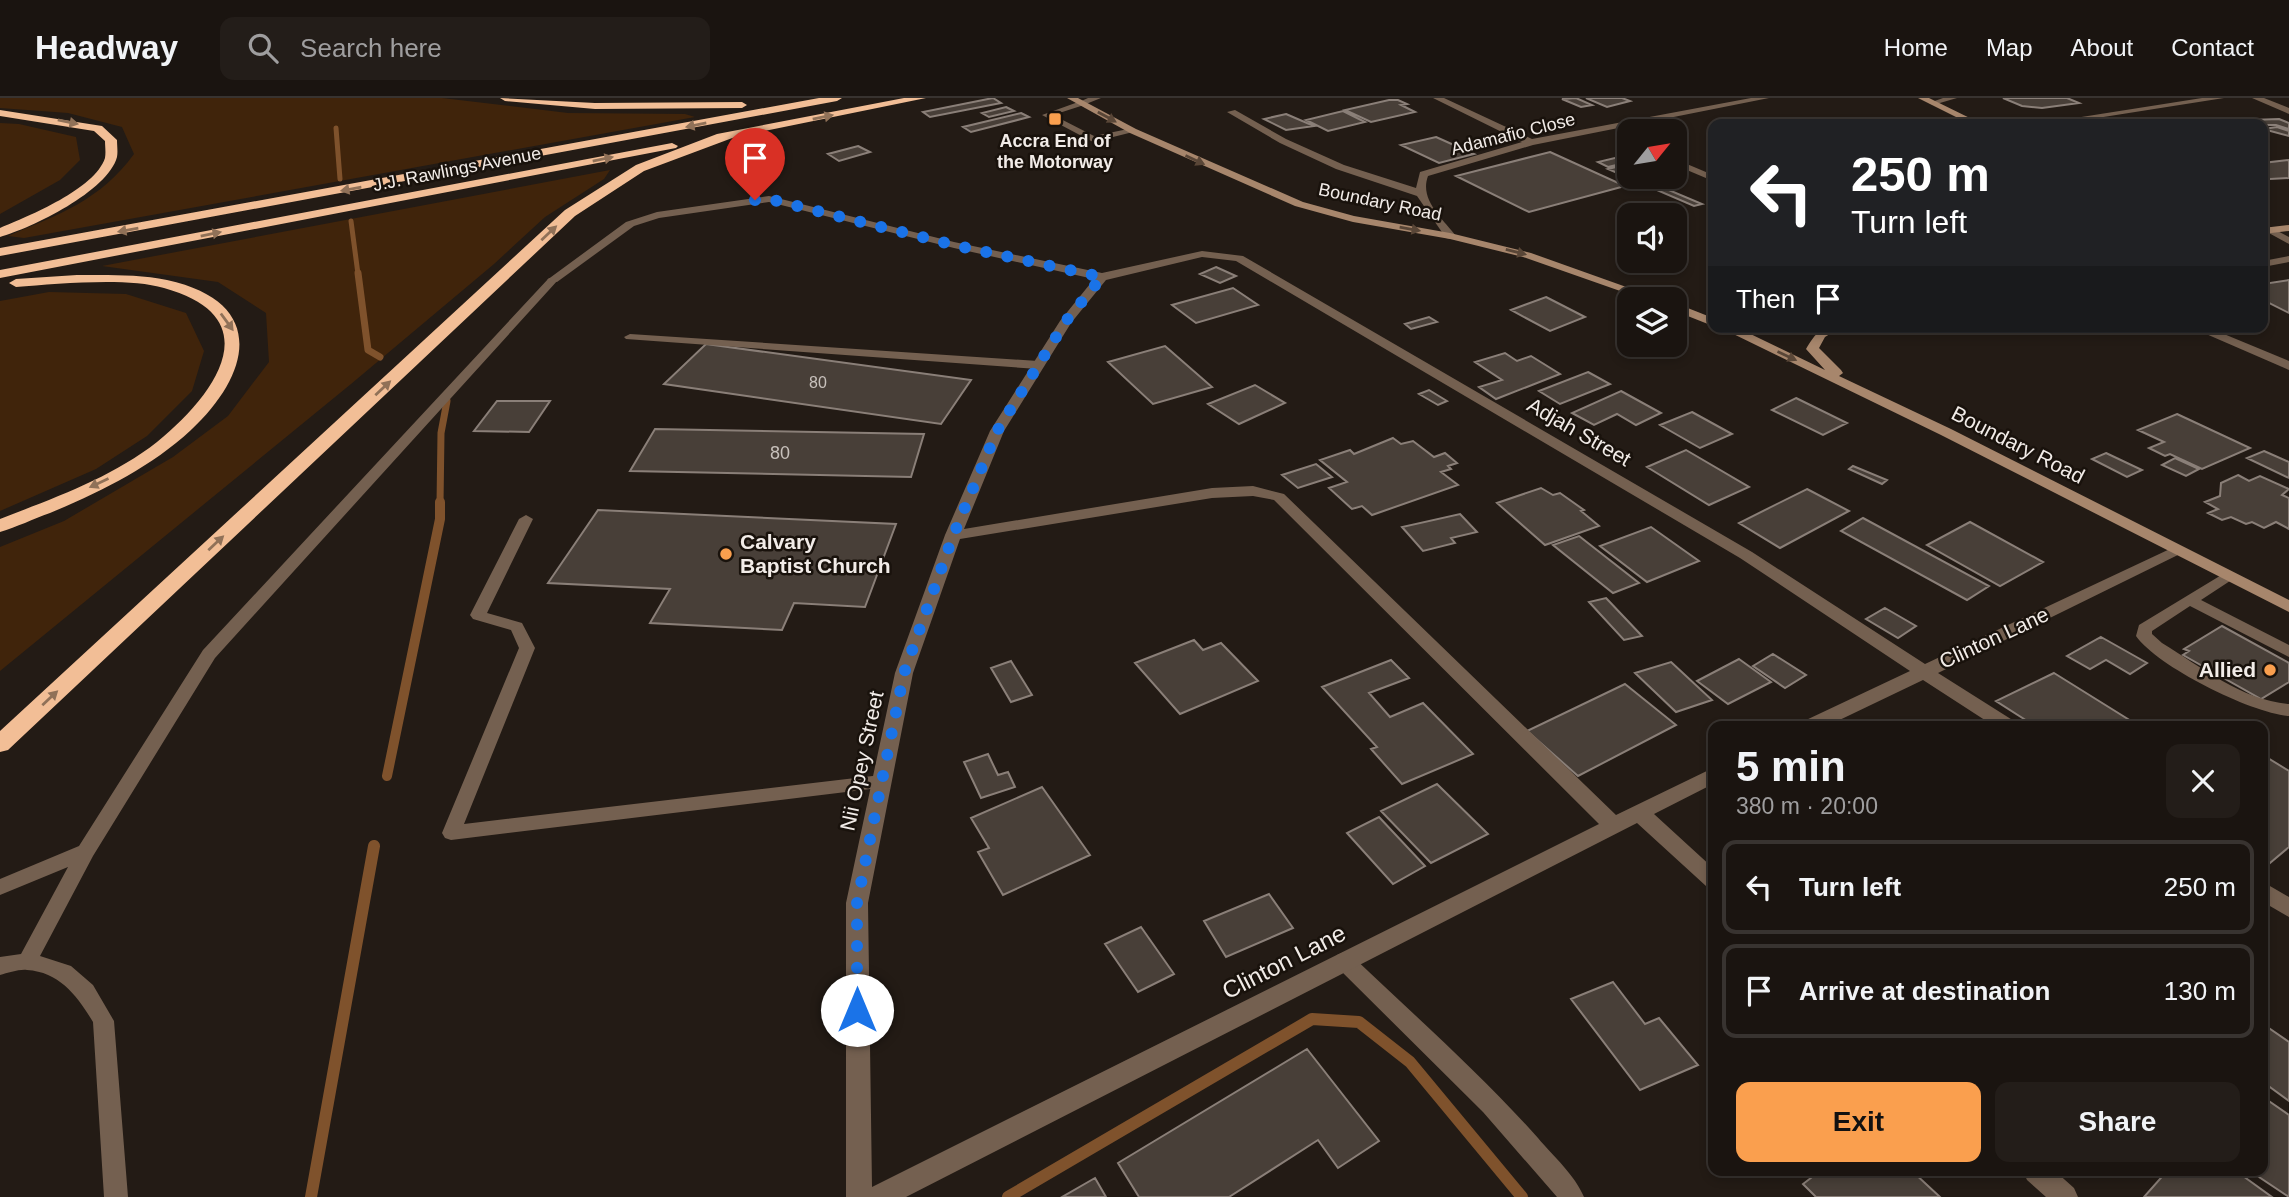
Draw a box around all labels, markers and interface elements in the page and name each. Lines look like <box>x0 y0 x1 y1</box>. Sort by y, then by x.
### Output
search box <box>220 17 710 80</box>
text: Headway <box>35 29 178 66</box>
icon: search <box>244 29 282 67</box>
text: Search here <box>300 33 442 63</box>
text: Home <box>1884 34 1948 61</box>
text: Map <box>1986 34 2033 61</box>
text: About <box>2071 34 2133 61</box>
text: Contact <box>2171 34 2254 61</box>
street label: Adamafio Close <box>1449 109 1577 159</box>
one-way arrow <box>812 111 834 122</box>
marker: Accra End of the Motorway <box>1047 111 1063 127</box>
one-way arrow <box>1098 111 1117 123</box>
one-way arrow <box>57 116 79 127</box>
north arrow <box>1617 119 1687 189</box>
map controls <box>1617 119 1687 357</box>
one-way arrow <box>685 120 707 131</box>
pin <box>725 128 785 200</box>
place label: Accra End of the Motorway <box>997 131 1113 172</box>
icon: arrive <box>736 139 774 177</box>
street label: J.J. Rawlings Avenue <box>371 143 543 195</box>
icon: left <box>1736 147 1827 238</box>
text: 250 m <box>1851 147 1990 201</box>
one-way arrow <box>592 153 614 164</box>
one-way arrow <box>1185 154 1205 166</box>
street label: Boundary Road <box>1317 179 1443 225</box>
one-way arrow <box>340 184 362 195</box>
button: sound <box>1617 203 1687 273</box>
text: Turn left <box>1851 204 1967 240</box>
one-way arrow <box>117 224 139 235</box>
one-way arrow <box>1400 224 1422 235</box>
one-way arrow <box>540 225 557 241</box>
one-way arrow <box>200 228 222 239</box>
one-way arrow <box>1505 247 1527 258</box>
icon: arrive <box>1809 280 1847 318</box>
text: Then <box>1736 284 1795 314</box>
button: layers <box>1617 287 1687 357</box>
one-way arrow <box>219 313 233 331</box>
one-way arrow <box>1777 350 1797 362</box>
house number: 80 <box>809 374 827 391</box>
one-way arrow <box>374 380 391 396</box>
street label: Adjah Street <box>1523 393 1635 471</box>
street label: Boundary Road <box>1948 401 2088 488</box>
house number: 80 <box>770 443 790 463</box>
one-way arrow <box>89 477 109 489</box>
place label: Calvary Baptist Church <box>740 530 891 577</box>
one-way arrow <box>207 535 224 551</box>
marker: Calvary Baptist Church <box>718 546 734 562</box>
street label: Clinton Lane <box>1935 602 2052 673</box>
place label: Allied <box>2199 658 2256 681</box>
marker: Allied <box>2262 662 2278 678</box>
street label: Nii Opey Street <box>835 689 888 833</box>
one-way arrow <box>41 690 58 706</box>
text: 5 min <box>1736 743 1846 790</box>
button: close <box>2166 744 2240 818</box>
text: 380 m · 20:00 <box>1736 793 1878 819</box>
icon: left <box>1740 868 1778 906</box>
text: Turn left <box>1799 872 1901 902</box>
text: 250 m <box>2164 872 2236 902</box>
street label: Clinton Lane <box>1218 919 1350 1004</box>
icon: arrive <box>1740 972 1778 1010</box>
position arrow <box>820 973 894 1047</box>
text: Arrive at destination <box>1799 976 2050 1006</box>
text: 130 m <box>2164 976 2236 1006</box>
button: Exit <box>1736 1082 1981 1162</box>
button: Share <box>1995 1082 2240 1162</box>

